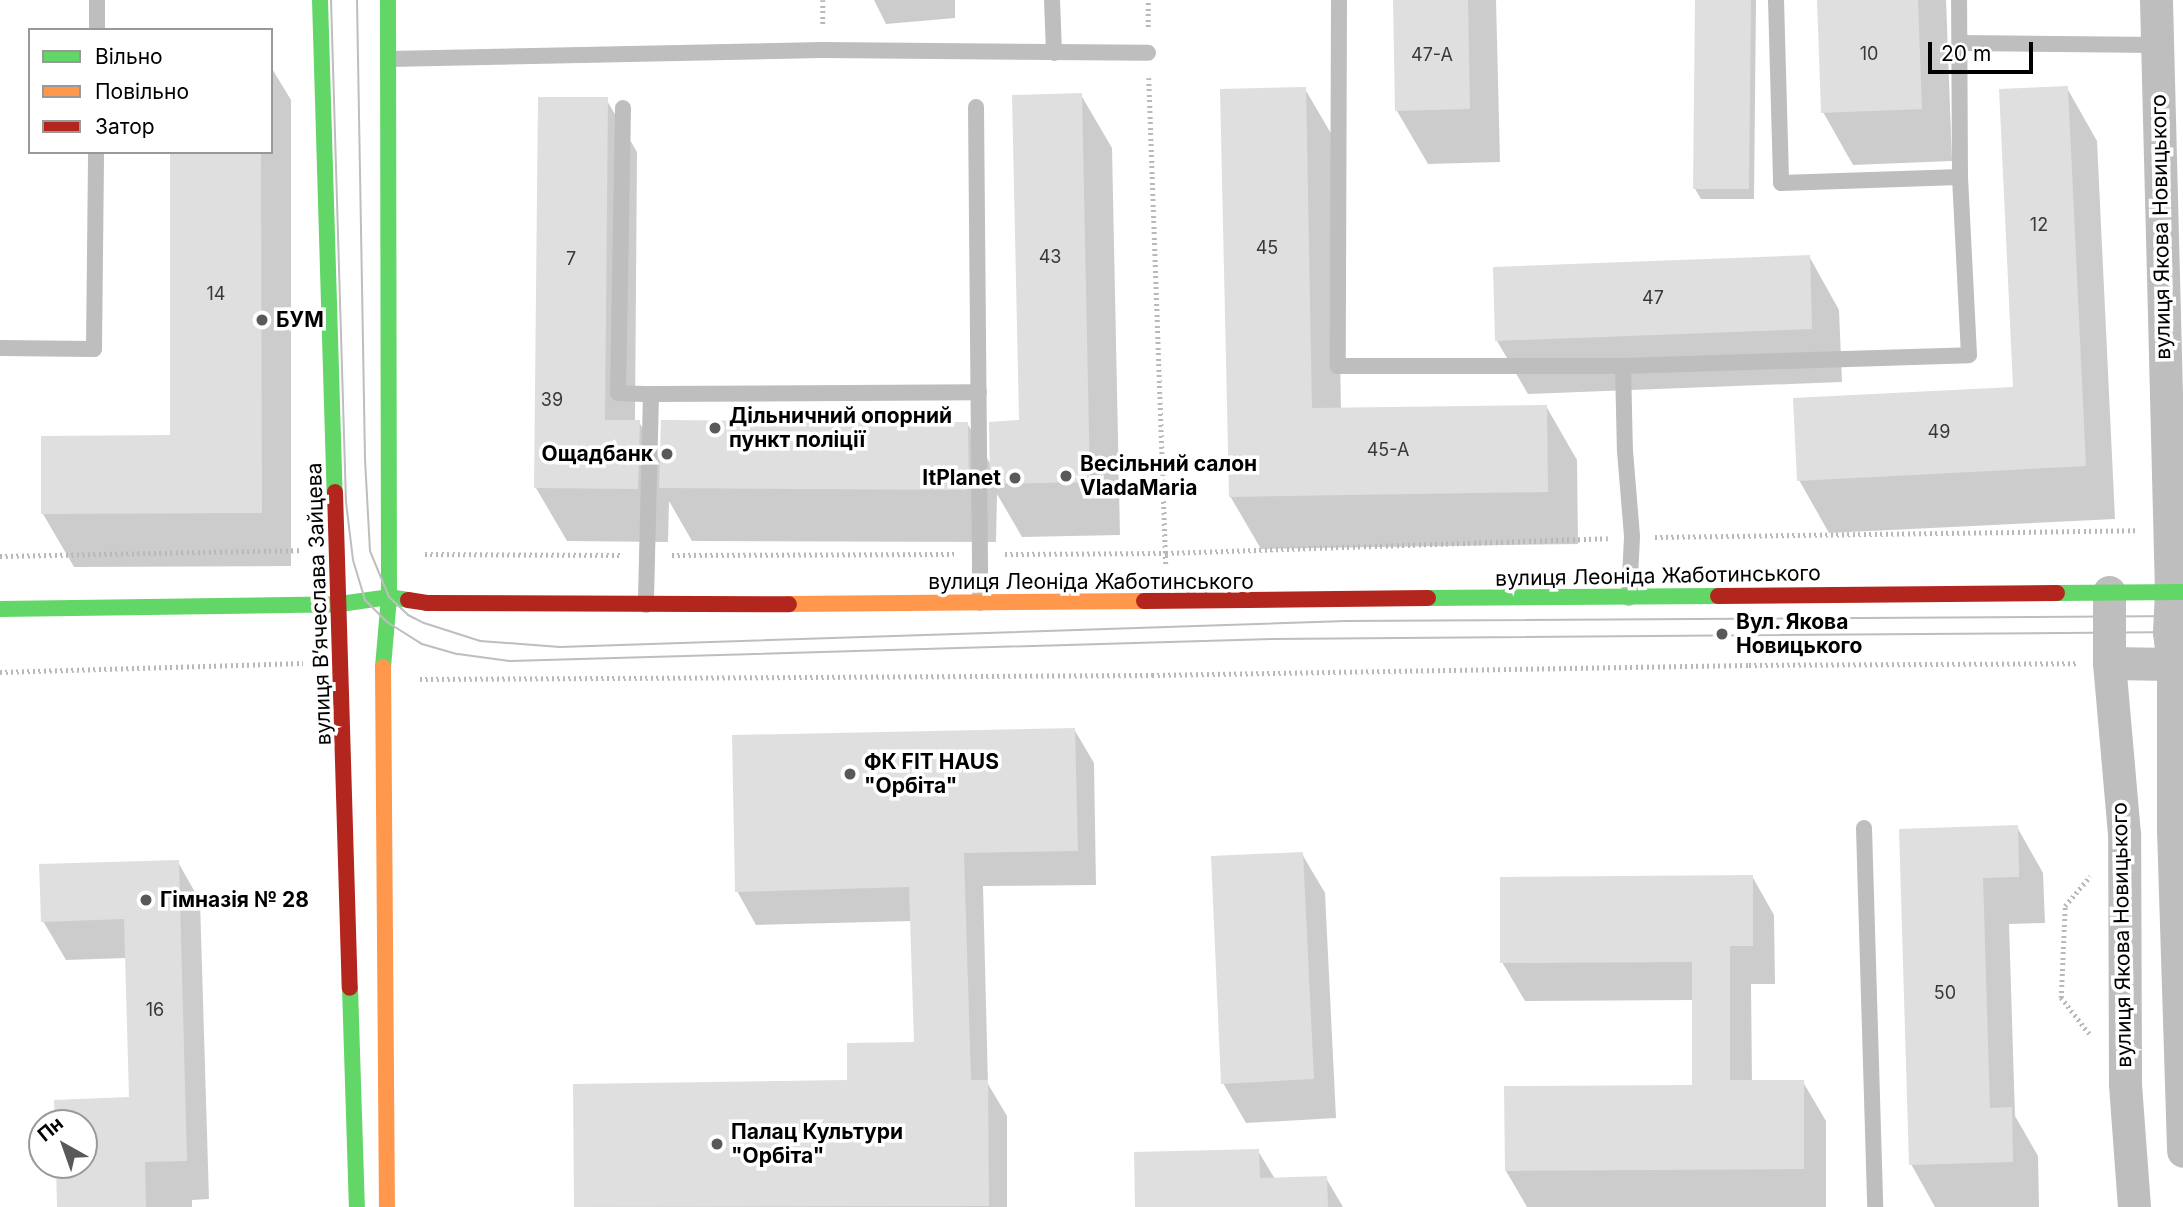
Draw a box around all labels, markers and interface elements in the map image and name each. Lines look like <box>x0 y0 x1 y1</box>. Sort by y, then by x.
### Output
legend <box>28 28 273 154</box>
scale bar <box>1931 28 2036 72</box>
text: 20 m <box>1941 41 1991 66</box>
house number: 10 <box>1860 43 1878 65</box>
text: Вільно <box>95 44 163 69</box>
house number: 47-А <box>1411 44 1453 66</box>
text: Повільно <box>95 79 189 104</box>
street label: вулиця Якова Новицького <box>2146 94 2176 360</box>
text: Затор <box>95 114 155 139</box>
house number: 12 <box>2030 214 2048 236</box>
house number: 45 <box>1256 237 1278 259</box>
house number: 43 <box>1039 246 1061 268</box>
house number: 7 <box>566 248 576 270</box>
house number: 14 <box>207 283 225 305</box>
house number: 47 <box>1642 287 1664 309</box>
place label: БУМ <box>276 307 324 333</box>
marker: БУМ <box>254 312 270 328</box>
house number: 39 <box>541 389 563 411</box>
place label: Дільничний опорний пункт поліції <box>729 403 952 453</box>
marker: Дільничний опорний пункт поліції <box>707 420 723 436</box>
house number: 49 <box>1928 421 1950 443</box>
house number: 45-А <box>1367 439 1409 461</box>
place label: Ощадбанк <box>542 441 653 467</box>
marker: Ощадбанк <box>659 446 675 462</box>
place label: Весільний салон VladaMaria <box>1080 451 1257 501</box>
street label: вулиця Вʼячеслава Зайцева <box>301 462 337 746</box>
place label: ItPlanet <box>922 465 1001 491</box>
marker: Весільний салон VladaMaria <box>1058 468 1074 484</box>
marker: ItPlanet <box>1007 470 1023 486</box>
street label: вулиця Леоніда Жаботинського <box>1495 561 1821 591</box>
street label: вулиця Леоніда Жаботинського <box>928 569 1254 595</box>
place label: Вул. Якова Новицького <box>1736 609 1862 659</box>
marker: Вул. Якова Новицького <box>1714 626 1730 642</box>
place label: ФК FIT HAUS "Орбіта" <box>864 749 999 799</box>
marker: ФК FIT HAUS "Орбіта" <box>842 766 858 782</box>
street label: вулиця Якова Новицького <box>2107 802 2137 1068</box>
place label: Гімназія № 28 <box>160 887 309 913</box>
marker: Гімназія № 28 <box>138 892 154 908</box>
house number: 50 <box>1934 982 1956 1004</box>
house number: 16 <box>146 999 164 1021</box>
north arrow <box>28 1109 98 1179</box>
text: Пн <box>33 1112 68 1146</box>
place label: Палац Культури "Орбіта" <box>731 1119 903 1169</box>
marker: Палац Культури "Орбіта" <box>709 1136 725 1152</box>

